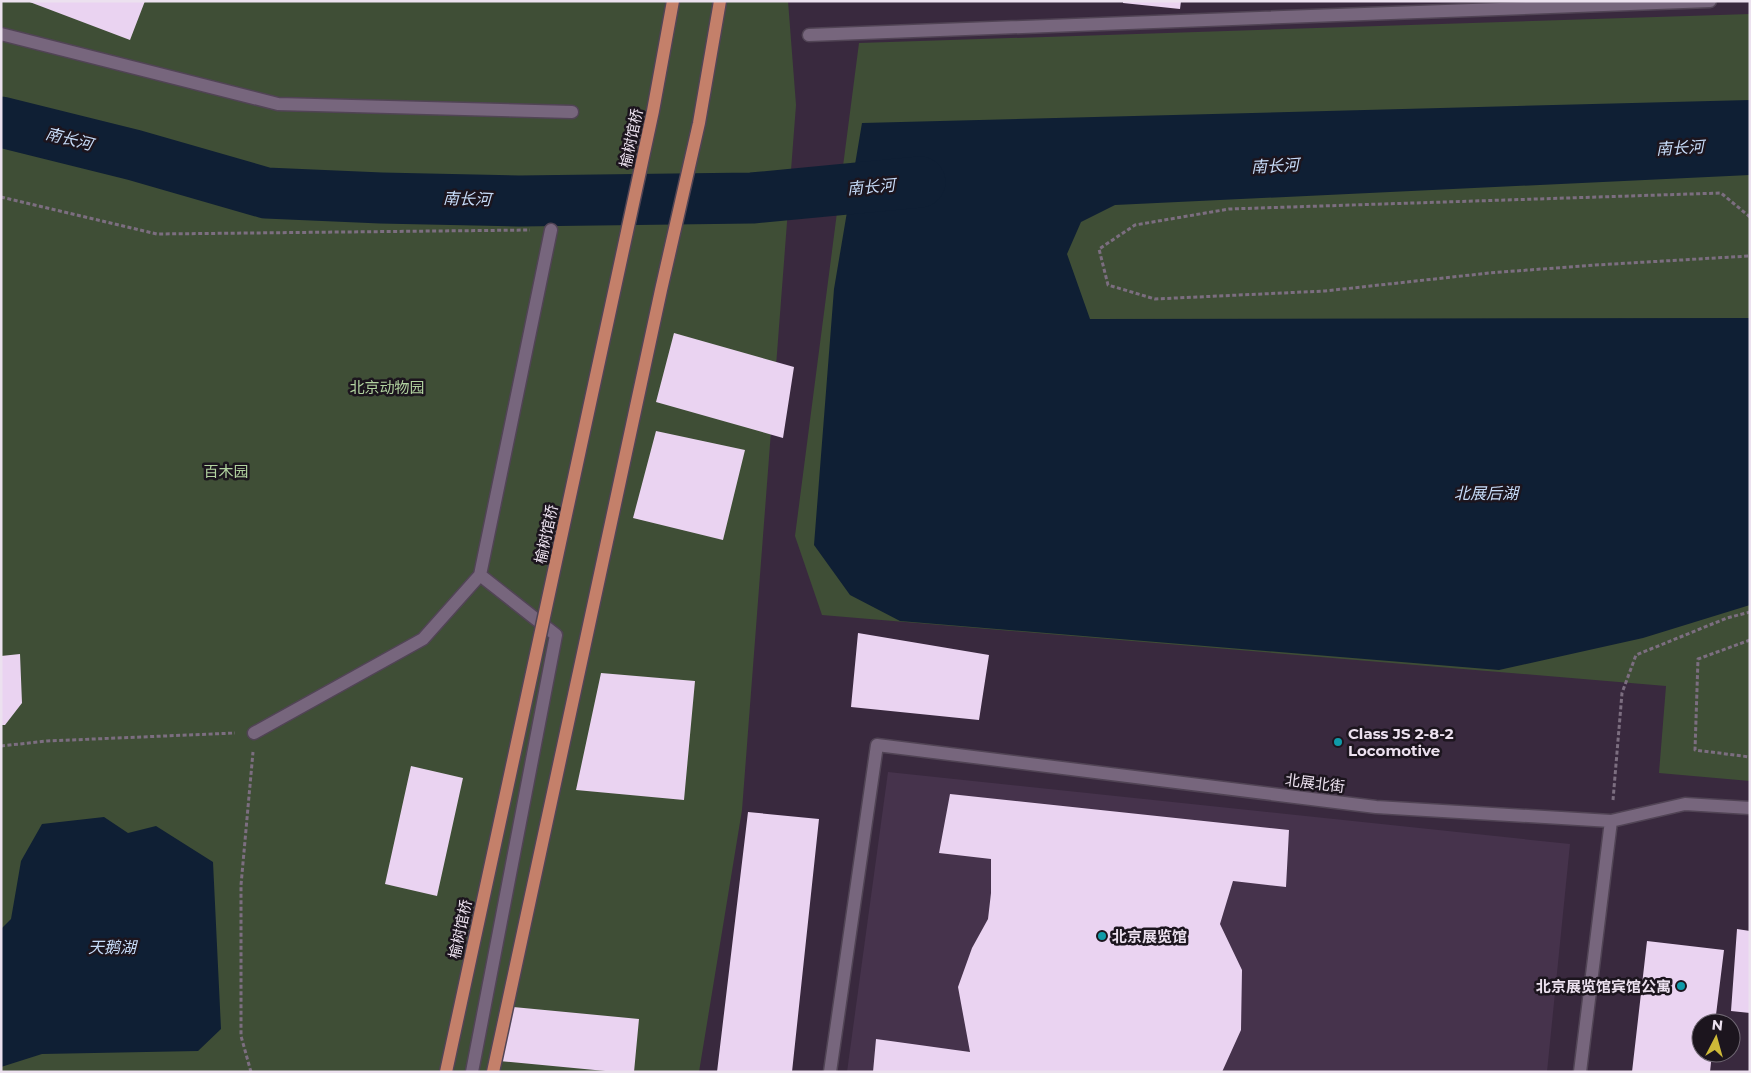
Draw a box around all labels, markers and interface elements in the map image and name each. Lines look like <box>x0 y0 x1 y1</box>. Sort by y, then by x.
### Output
street label: 榆树馆桥 <box>615 107 647 169</box>
water label: 南长河 <box>43 124 97 155</box>
water label: 南长河 <box>1656 137 1707 159</box>
water label: 南长河 <box>1251 155 1302 177</box>
water label: 南长河 <box>846 175 899 199</box>
water label: 南长河 <box>443 189 494 209</box>
park label: 北京动物园 <box>349 378 425 397</box>
park label: 百木园 <box>203 462 249 481</box>
water label: 北展后湖 <box>1454 484 1521 503</box>
street label: 榆树馆桥 <box>530 503 562 565</box>
place label: Class JS 2-8-2 Locomotive <box>1348 724 1454 760</box>
marker: Class JS 2-8-2 Locomotive <box>1332 736 1344 748</box>
street label: 北展北街 <box>1284 770 1346 796</box>
street label: 榆树馆桥 <box>444 898 476 960</box>
place label: 北京展览馆 <box>1112 927 1187 946</box>
marker: 北京展览馆 <box>1096 930 1108 942</box>
water label: 天鹅湖 <box>88 938 139 957</box>
place label: 北京展览馆宾馆公寓 <box>1536 977 1671 996</box>
marker: 北京展览馆宾馆公寓 <box>1675 980 1687 992</box>
north arrow <box>1691 1013 1741 1063</box>
text: N <box>1711 1016 1724 1035</box>

